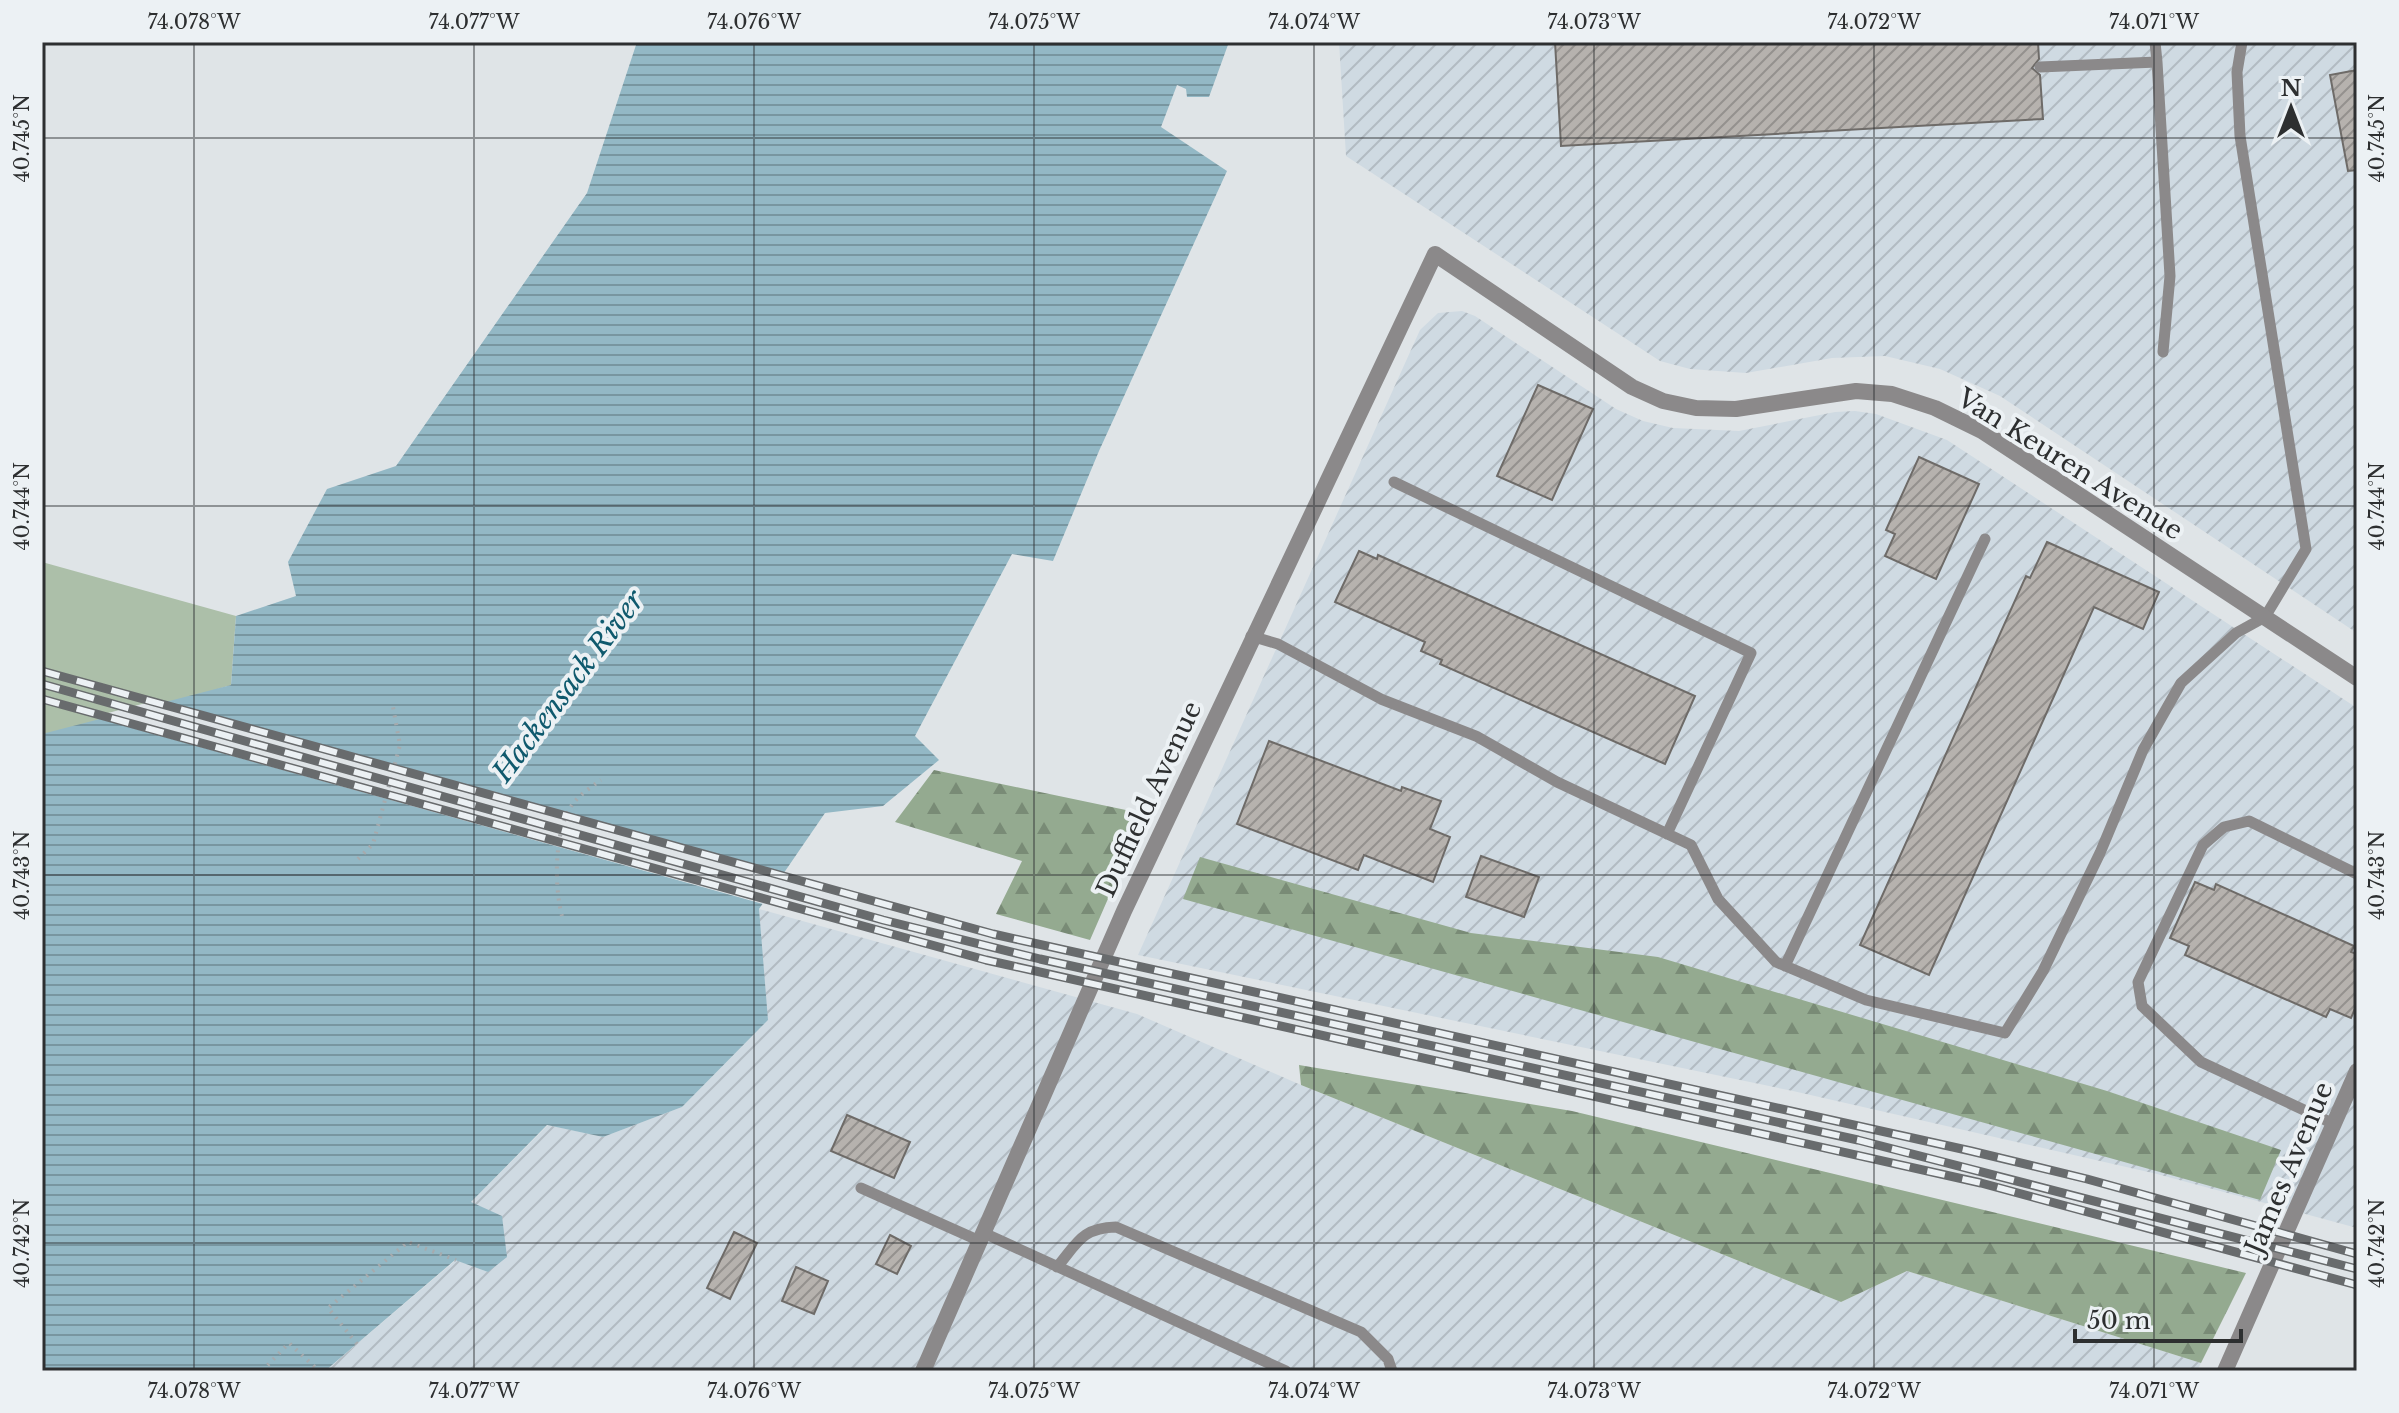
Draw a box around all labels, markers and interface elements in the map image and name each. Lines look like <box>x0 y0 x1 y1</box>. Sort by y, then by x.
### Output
text: 74.078°W <box>147 10 241 34</box>
text: 74.077°W <box>428 10 520 34</box>
text: 74.076°W <box>707 10 801 34</box>
text: 74.075°W <box>988 10 1081 34</box>
text: 74.074°W <box>1268 10 1360 34</box>
text: 74.073°W <box>1547 10 1641 34</box>
text: 74.072°W <box>1827 10 1921 34</box>
text: 74.071°W <box>2109 10 2199 34</box>
north arrow <box>2251 68 2331 148</box>
text: N <box>2281 75 2302 102</box>
text: 40.745°N <box>10 94 34 182</box>
text: 40.745°N <box>2365 94 2389 182</box>
street label: Van Keuren Avenue <box>1950 381 2189 546</box>
text: 40.744°N <box>10 462 34 550</box>
text: 40.744°N <box>2365 462 2389 550</box>
water label: Hackensack River <box>484 583 653 790</box>
street label: Duffield Avenue <box>1090 696 1208 902</box>
text: 40.743°N <box>10 830 34 920</box>
text: 40.743°N <box>2365 830 2389 920</box>
street label: James Avenue <box>2237 1077 2340 1262</box>
text: 40.742°N <box>10 1198 34 1288</box>
text: 40.742°N <box>2365 1198 2389 1288</box>
scale bar <box>2075 1293 2241 1343</box>
text: 50 m <box>2087 1306 2151 1335</box>
text: 74.078°W <box>147 1379 241 1403</box>
text: 74.077°W <box>428 1379 520 1403</box>
text: 74.076°W <box>707 1379 801 1403</box>
text: 74.075°W <box>988 1379 1081 1403</box>
text: 74.074°W <box>1268 1379 1360 1403</box>
text: 74.073°W <box>1547 1379 1641 1403</box>
text: 74.072°W <box>1827 1379 1921 1403</box>
text: 74.071°W <box>2109 1379 2199 1403</box>

